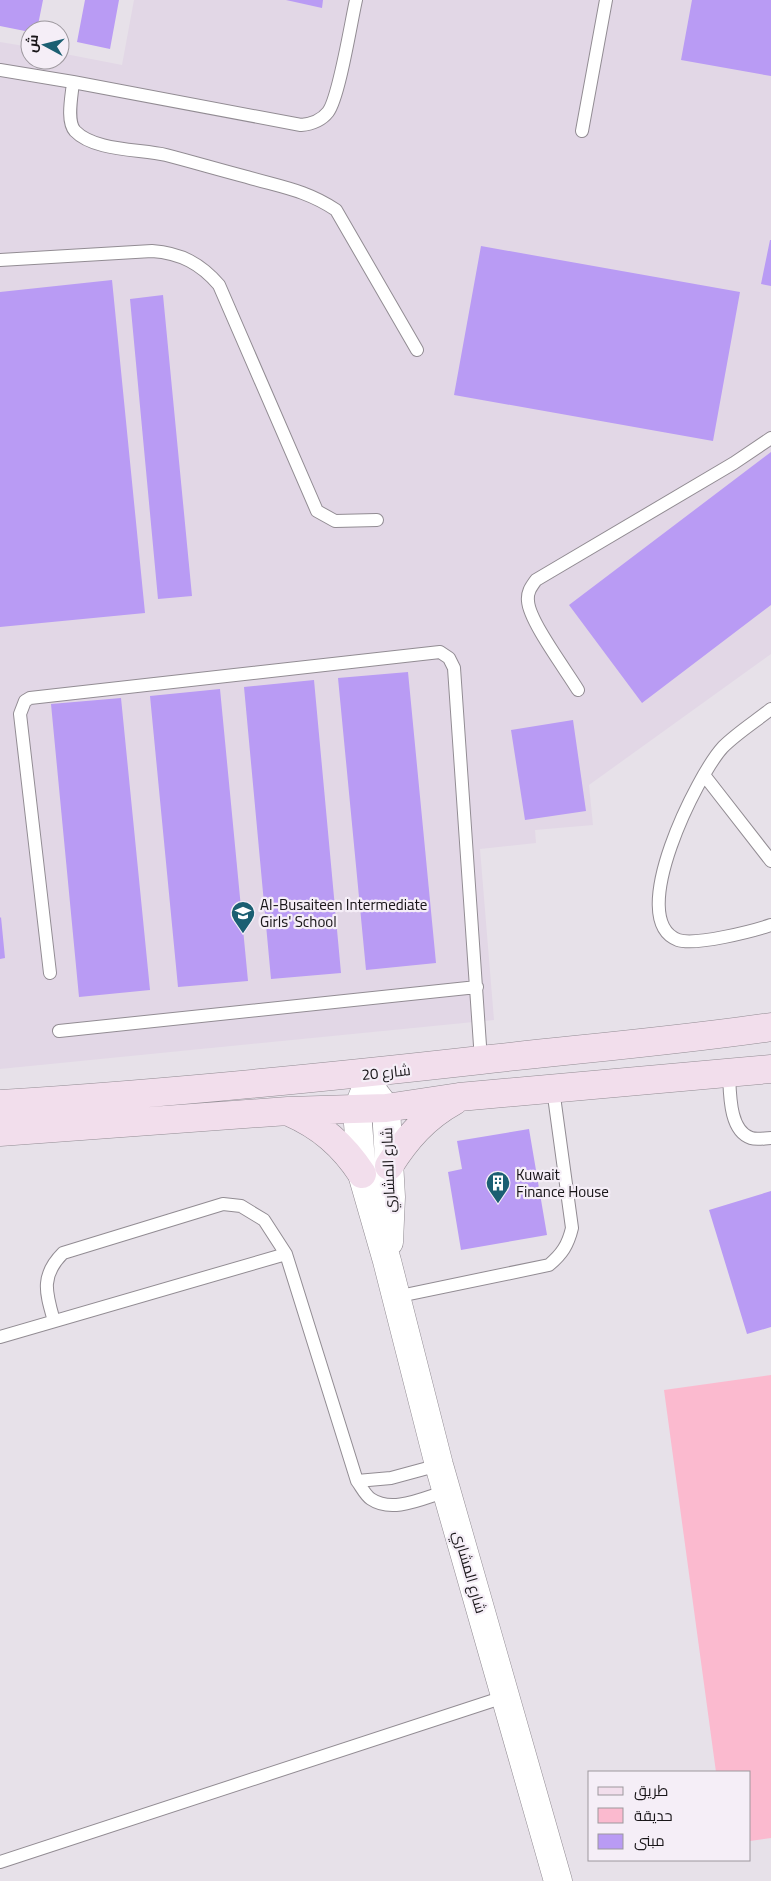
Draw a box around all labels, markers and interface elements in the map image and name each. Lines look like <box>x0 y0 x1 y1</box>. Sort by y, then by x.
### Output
north arrow <box>20 20 70 70</box>
text: ش <box>18 33 46 54</box>
place label: Al-Busaiteen Intermediate Girls' School <box>260 890 427 936</box>
school or university icon: Al-Busaiteen Intermediate Girls' School <box>230 900 256 934</box>
street label: شارع 20 <box>360 1055 412 1089</box>
street label: شارع المشاري <box>372 1127 404 1213</box>
place label: Kuwait Finance House <box>516 1160 609 1206</box>
building icon: Kuwait Finance House <box>485 1170 511 1204</box>
street label: شارع المشاري <box>444 1527 496 1617</box>
legend <box>588 1771 751 1861</box>
text: طريق <box>634 1776 668 1805</box>
text: حديقة <box>634 1801 673 1830</box>
text: مبنى <box>634 1826 665 1855</box>

